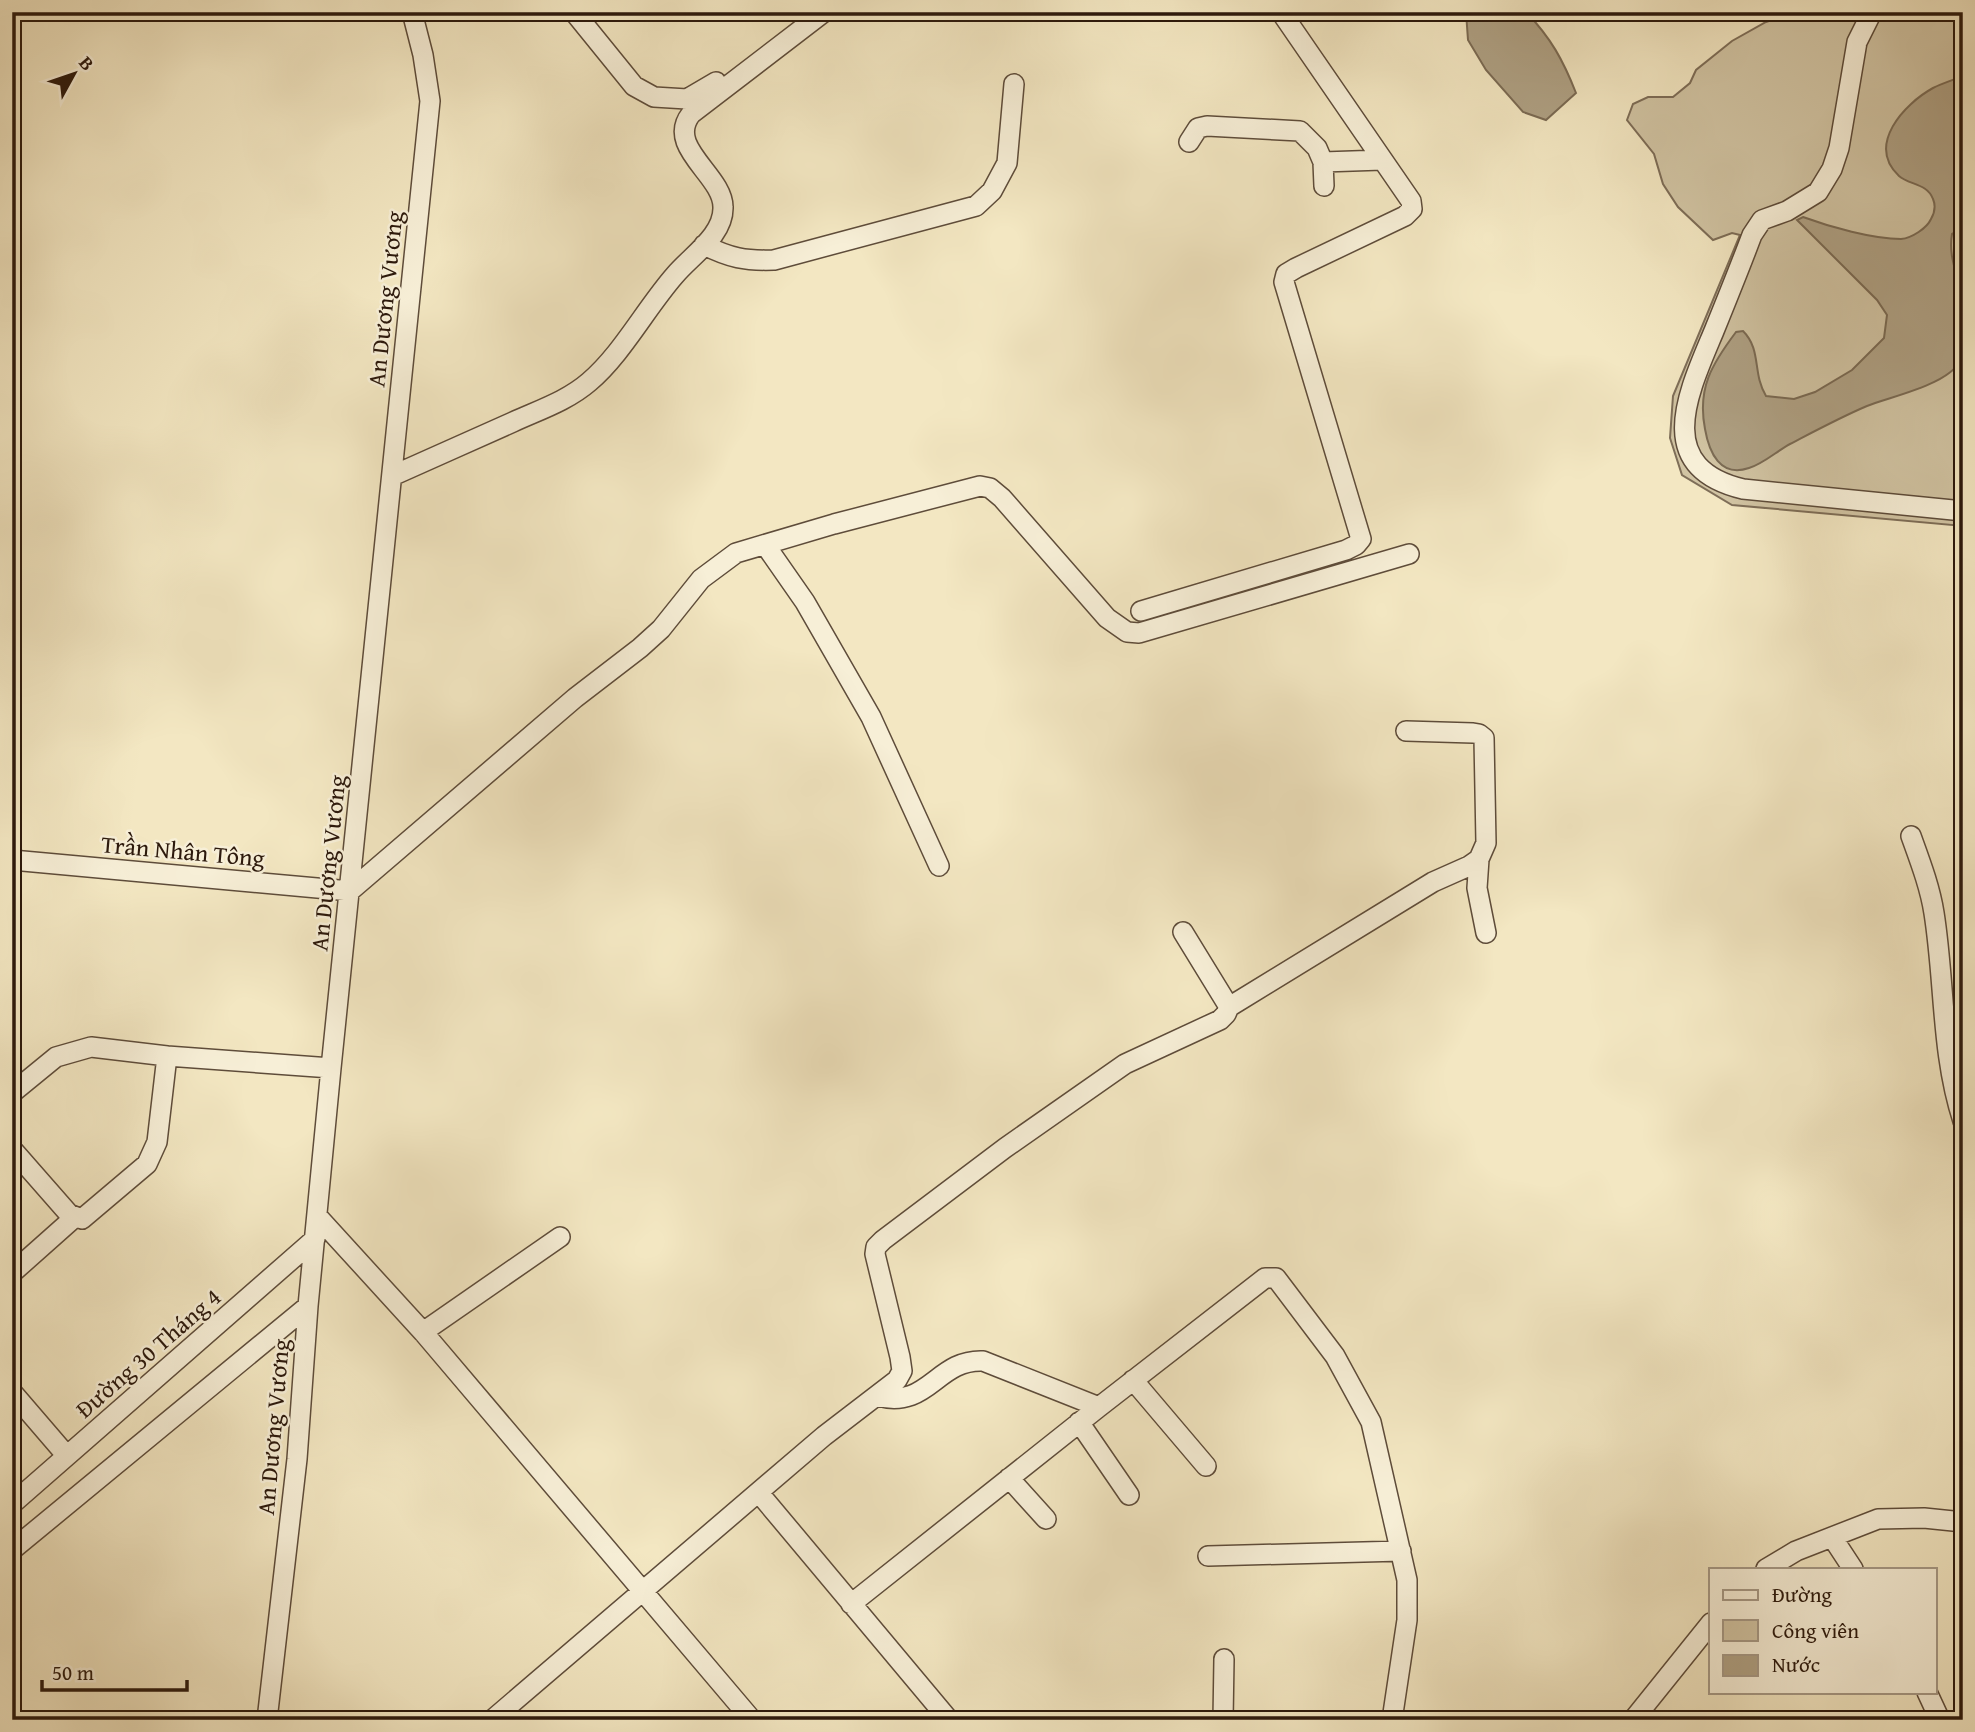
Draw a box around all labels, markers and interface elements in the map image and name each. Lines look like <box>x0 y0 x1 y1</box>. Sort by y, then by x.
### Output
north arrow <box>38 38 108 108</box>
text: B <box>73 50 102 77</box>
street label: An Dương Vương <box>358 209 412 389</box>
street label: An Dương Vương <box>301 773 355 953</box>
street label: Trần Nhân Tông <box>100 826 266 876</box>
street label: Đường 30 Tháng 4 <box>68 1280 228 1426</box>
street label: An Dương Vương <box>248 1337 298 1517</box>
legend <box>1709 1568 1937 1694</box>
text: Đường <box>1772 1579 1833 1610</box>
text: Công viên <box>1772 1615 1859 1646</box>
scale bar <box>42 1648 187 1692</box>
text: Nước <box>1772 1649 1820 1680</box>
text: 50 m <box>52 1657 94 1688</box>

